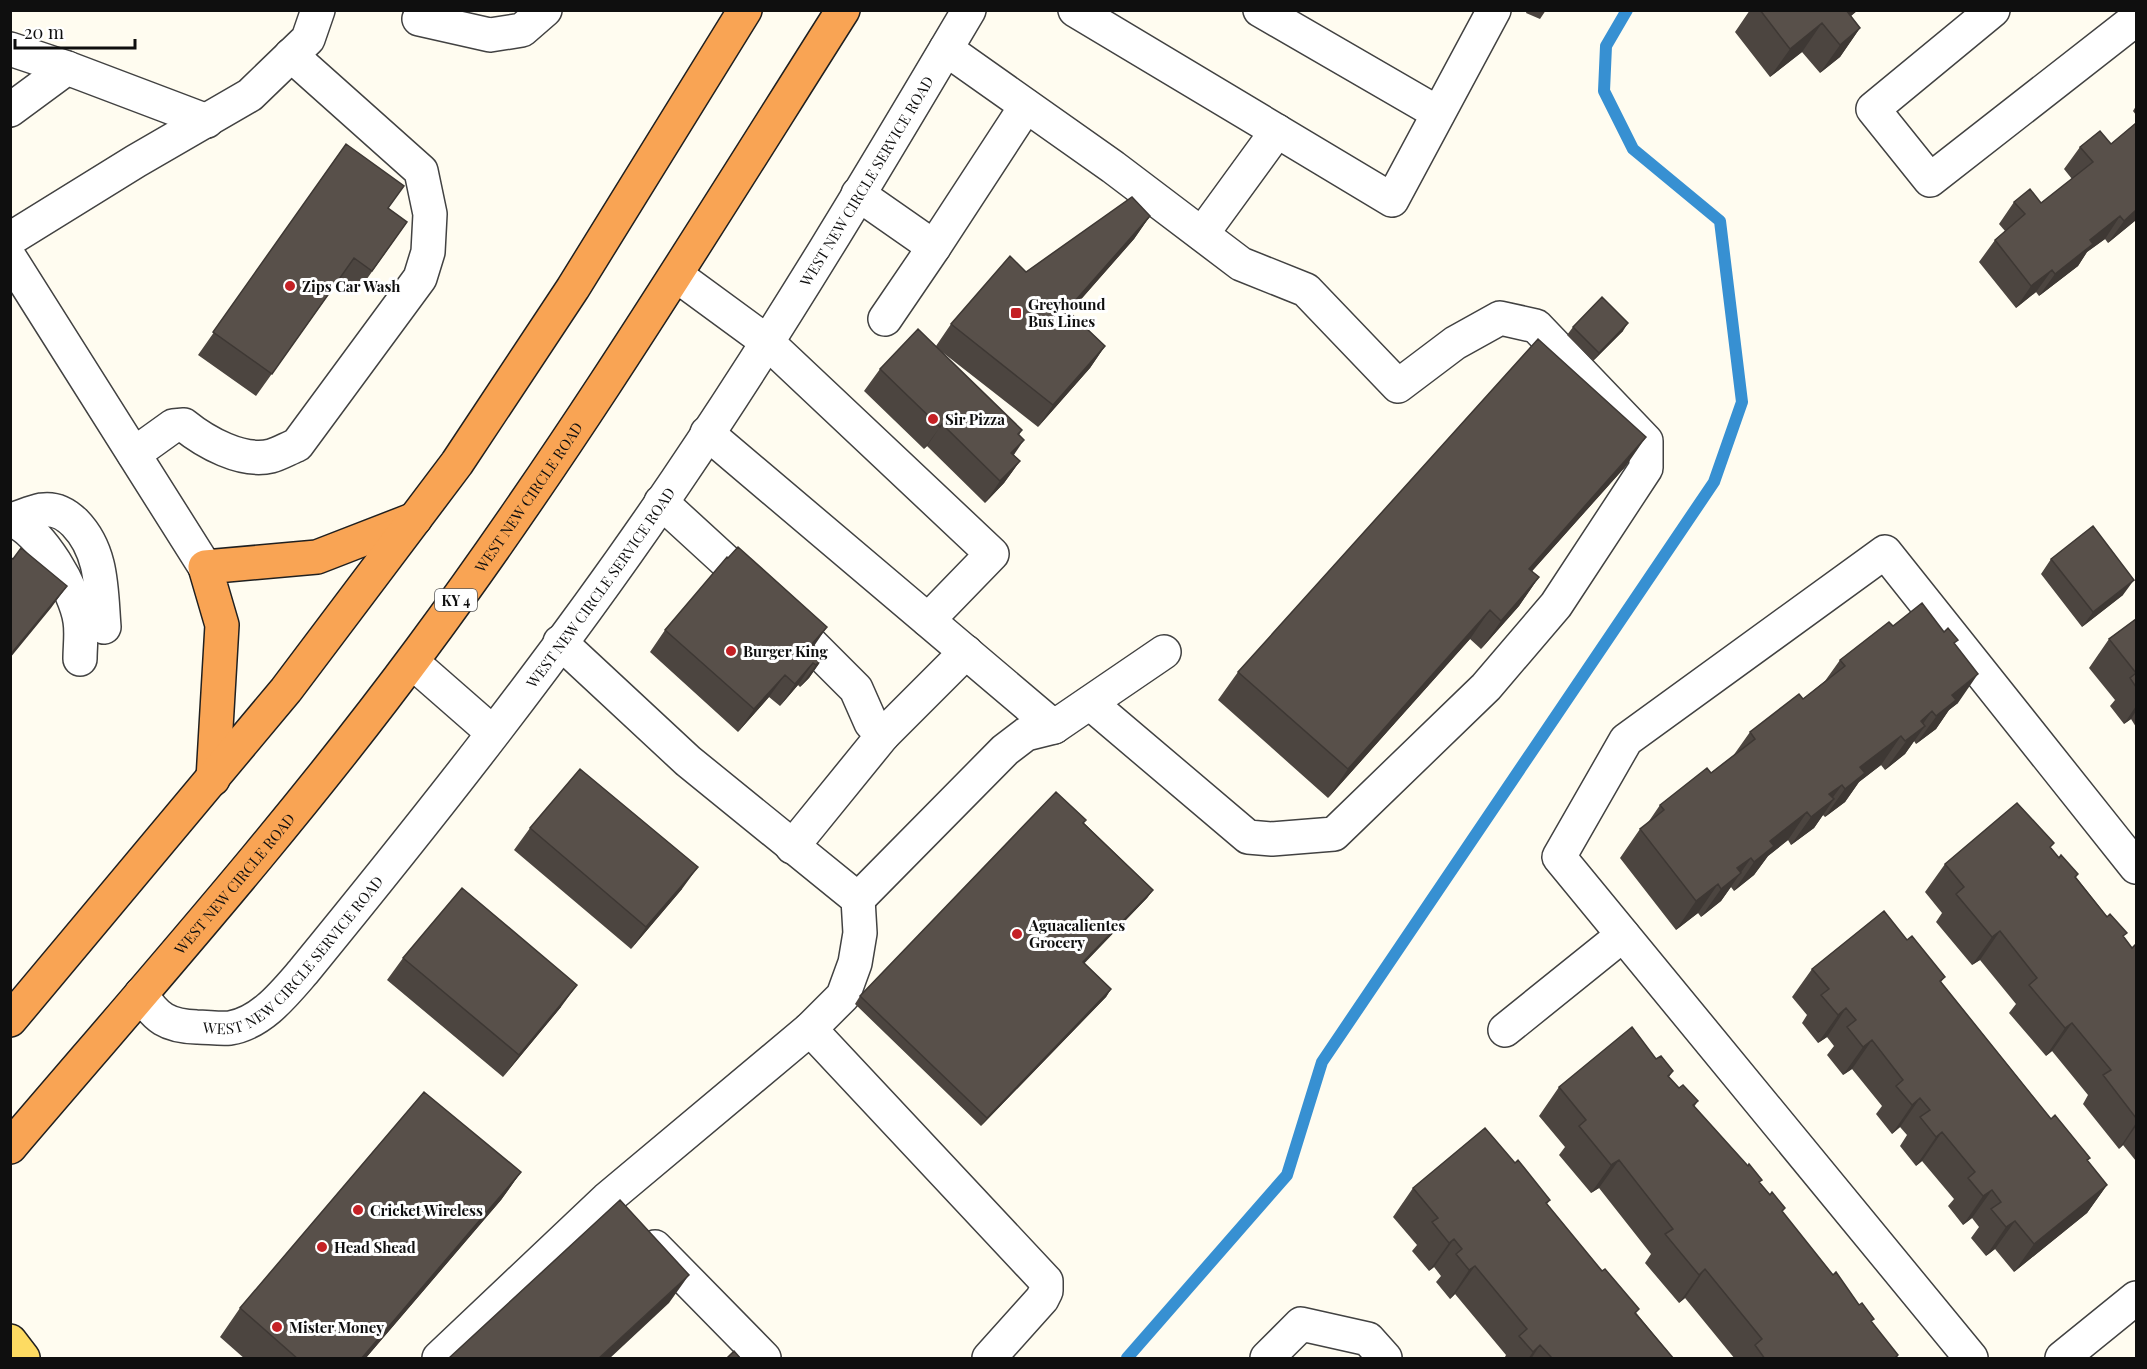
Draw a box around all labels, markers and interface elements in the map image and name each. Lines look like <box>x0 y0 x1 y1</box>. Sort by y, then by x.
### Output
scale bar <box>15 12 135 50</box>
text: 20 m <box>24 20 64 44</box>
street label: WEST NEW CIRCLE SERVICE ROAD <box>794 72 938 291</box>
place label: Zips Car Wash <box>302 276 400 296</box>
marker: Zips Car Wash <box>283 279 297 293</box>
place label: Greyhound Bus Lines <box>1028 294 1105 331</box>
marker: Greyhound Bus Lines <box>1009 306 1023 320</box>
place label: Sir Pizza <box>945 409 1005 429</box>
marker: Sir Pizza <box>926 412 940 426</box>
street label: WEST NEW CIRCLE ROAD <box>469 418 587 577</box>
street label: WEST NEW CIRCLE SERVICE ROAD <box>521 483 679 693</box>
road number: KY 4 <box>435 589 477 611</box>
place label: Burger King <box>743 641 828 661</box>
marker: Burger King <box>724 644 738 658</box>
street label: WEST NEW CIRCLE ROAD <box>169 809 299 959</box>
street label: WEST NEW CIRCLE SERVICE ROAD <box>201 871 387 1038</box>
place label: Aguacalientes Grocery <box>1028 915 1125 952</box>
marker: Aguacalientes Grocery <box>1010 927 1024 941</box>
place label: Cricket Wireless <box>370 1200 483 1220</box>
marker: Cricket Wireless <box>351 1203 365 1217</box>
place label: Head Shead <box>334 1237 416 1257</box>
marker: Head Shead <box>315 1240 329 1254</box>
place label: Mister Money <box>289 1317 384 1337</box>
marker: Mister Money <box>270 1320 284 1334</box>

